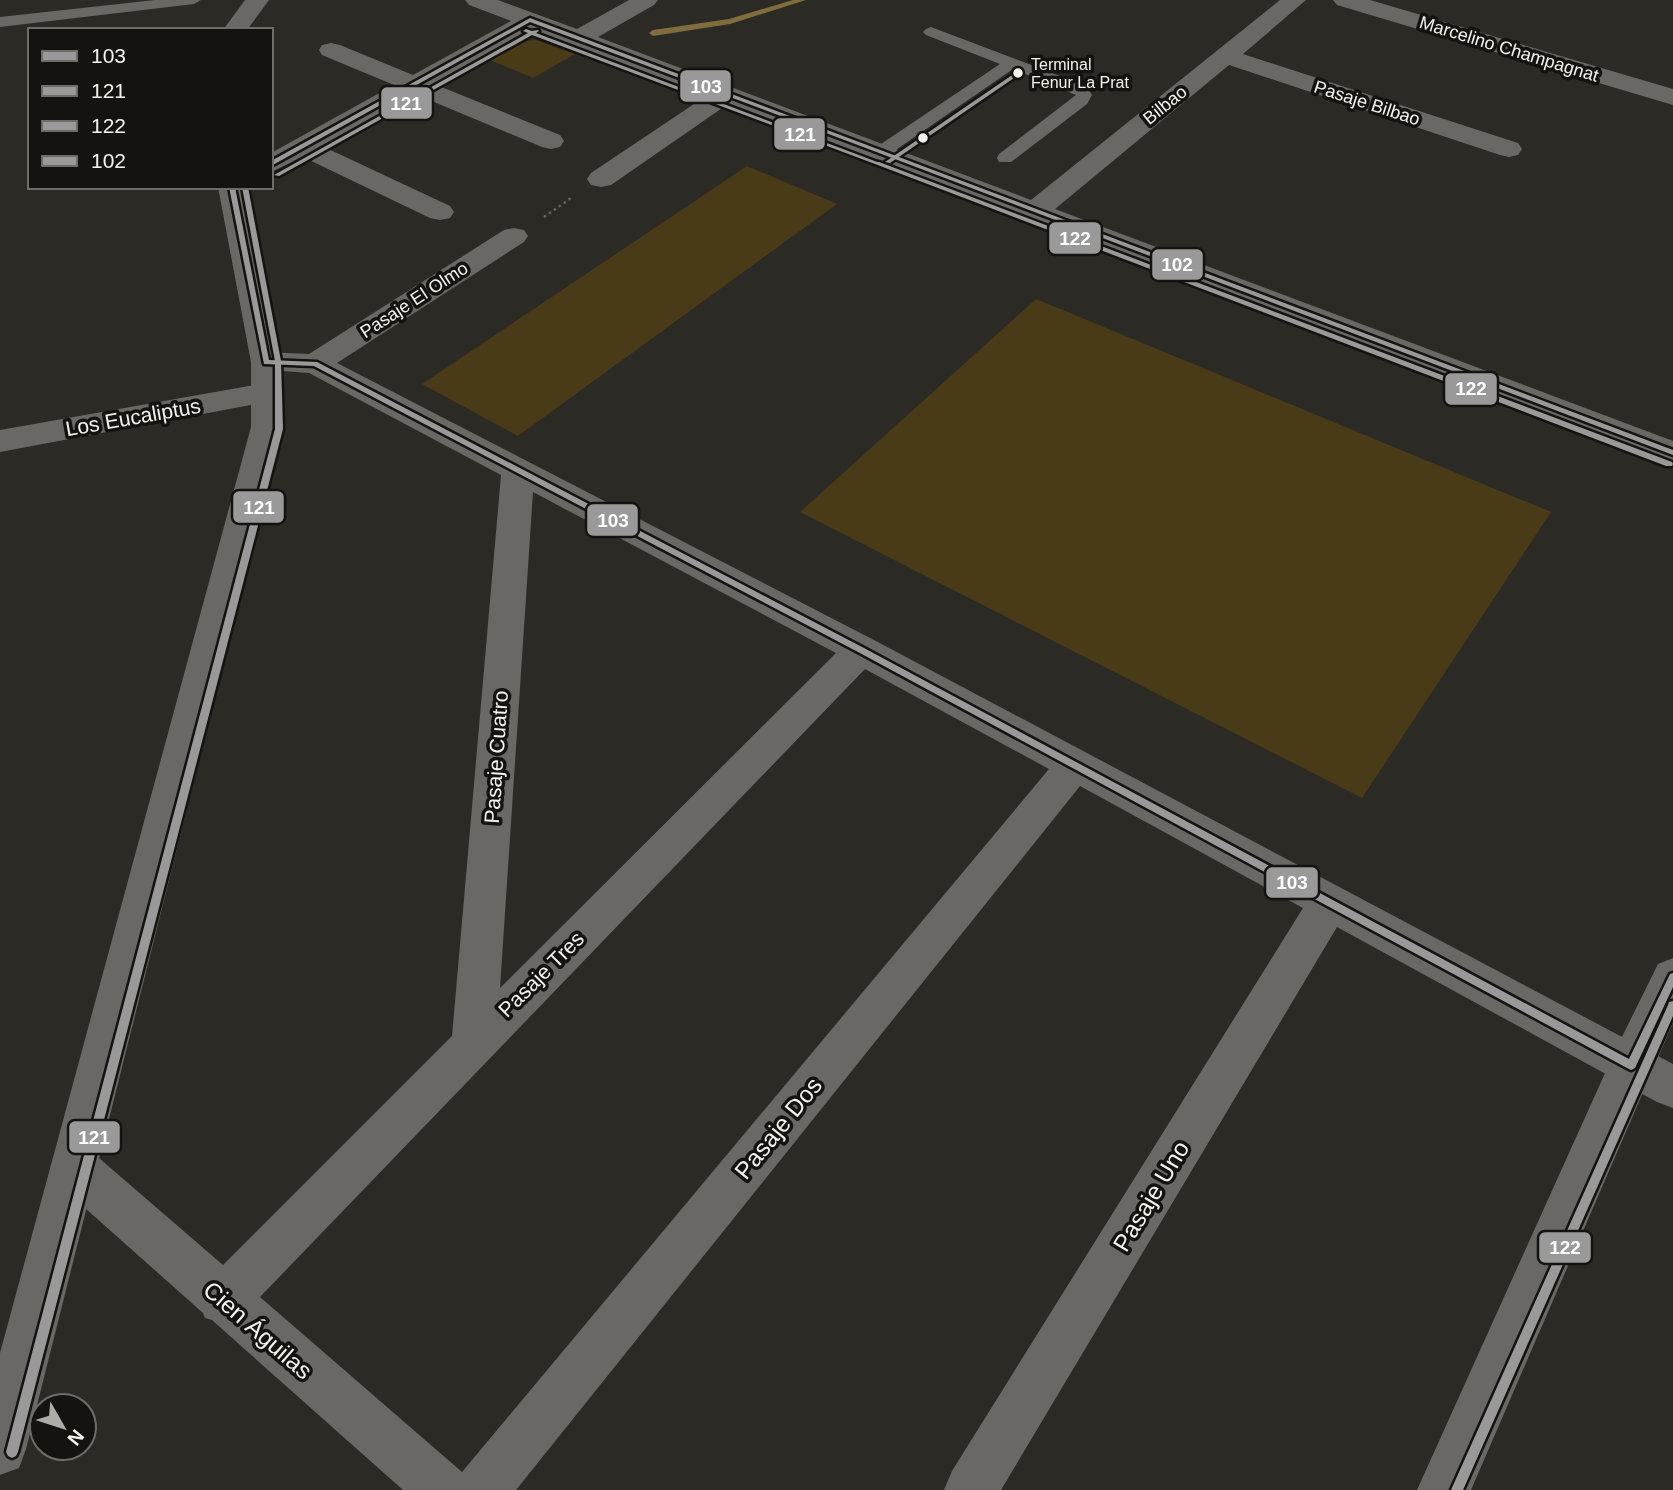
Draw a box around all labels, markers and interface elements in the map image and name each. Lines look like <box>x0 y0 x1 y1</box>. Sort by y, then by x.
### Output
street label: Marcelino Champagnat <box>1417 12 1601 86</box>
legend <box>28 28 273 189</box>
text: 103 <box>91 44 126 67</box>
place label: Terminal Fenur La Prat <box>1031 56 1129 91</box>
marker: Terminal Fenur La Prat <box>1011 66 1025 80</box>
line badge: 103 <box>679 69 732 103</box>
text: 103 <box>690 76 722 97</box>
street label: Pasaje Bilbao <box>1312 76 1422 130</box>
text: 121 <box>91 79 126 102</box>
street label: Bilbao <box>1139 81 1191 129</box>
line badge: 121 <box>380 86 433 120</box>
text: 121 <box>390 93 422 114</box>
text: 122 <box>91 114 126 137</box>
line badge: 121 <box>773 117 826 151</box>
text: 121 <box>784 124 816 145</box>
unlabelled marker <box>916 131 930 145</box>
text: 102 <box>91 149 126 172</box>
line badge: 122 <box>1048 221 1102 255</box>
text: 122 <box>1059 228 1091 249</box>
line badge: 102 <box>1151 248 1204 281</box>
text: 102 <box>1161 254 1193 275</box>
street label: Pasaje El Olmo <box>357 258 471 342</box>
line badge: 122 <box>1444 372 1498 406</box>
text: 122 <box>1455 378 1487 399</box>
street label: Los Eucaliptus <box>64 394 202 440</box>
line badge: 121 <box>232 490 285 524</box>
text: 121 <box>243 497 275 518</box>
line badge: 103 <box>586 503 639 537</box>
text: 103 <box>597 510 629 531</box>
street label: Pasaje Cuatro <box>480 690 512 824</box>
line badge: 103 <box>1265 866 1319 899</box>
text: 103 <box>1276 872 1308 893</box>
street label: Pasaje Tres <box>494 927 588 1021</box>
street label: Pasaje Dos <box>729 1072 827 1184</box>
line badge: 121 <box>68 1120 121 1154</box>
text: 121 <box>78 1127 110 1148</box>
street label: Pasaje Uno <box>1107 1136 1195 1256</box>
line badge: 122 <box>1538 1231 1592 1264</box>
text: 122 <box>1549 1237 1581 1258</box>
street label: Cien Águilas <box>198 1276 318 1384</box>
north arrow <box>28 1392 98 1462</box>
text: N <box>63 1425 88 1449</box>

